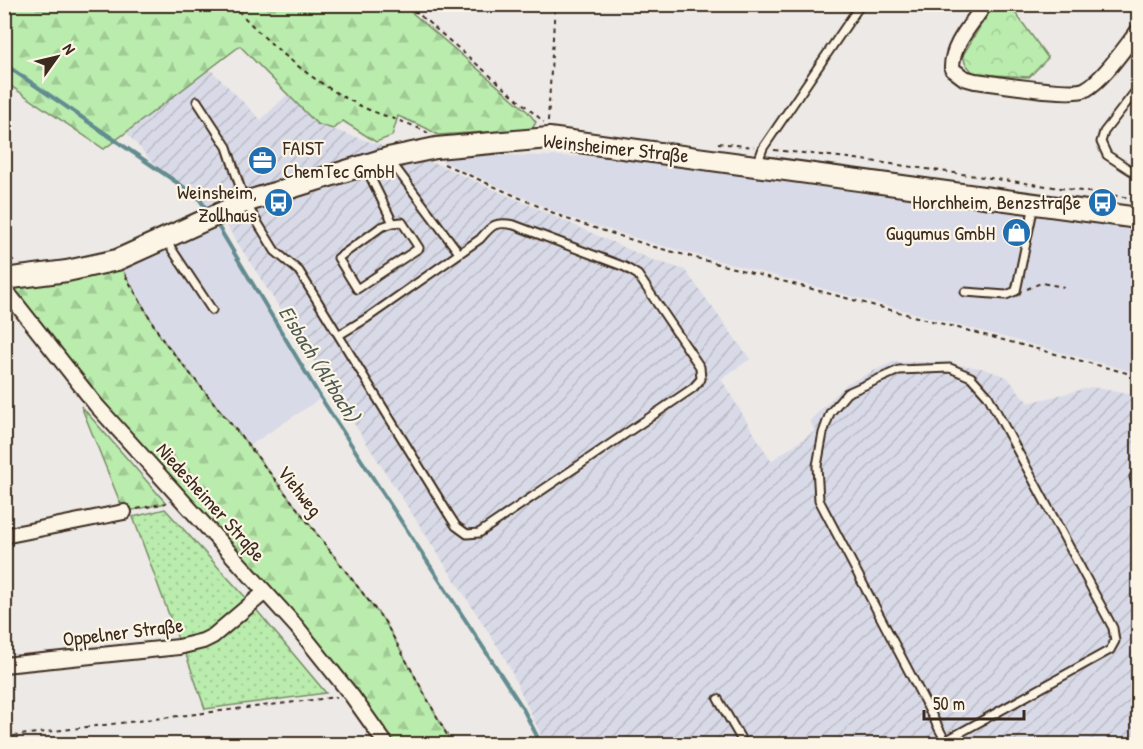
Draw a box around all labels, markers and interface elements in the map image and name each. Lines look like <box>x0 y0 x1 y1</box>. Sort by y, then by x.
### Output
north arrow <box>27 27 87 87</box>
text: N <box>58 39 81 59</box>
street label: Weinsheimer Straße <box>542 126 690 169</box>
place label: FAIST ChemTec GmbH <box>282 134 394 184</box>
office icon: FAIST ChemTec GmbH <box>246 144 278 176</box>
place label: Weinsheim, Zollhaus <box>177 178 257 228</box>
bus stop icon: Horchheim, Benzstraße <box>1086 186 1118 218</box>
bus stop icon: Weinsheim, Zollhaus <box>262 187 294 219</box>
place label: Horchheim, Benzstraße <box>912 188 1081 215</box>
shop icon: Gugumus GmbH <box>1000 217 1032 249</box>
place label: Gugumus GmbH <box>886 219 995 246</box>
water label: Eisbach (Altbach) <box>272 300 367 429</box>
street label: Niedesheimer Straße <box>151 436 272 567</box>
street label: Viehweg <box>272 459 329 522</box>
street label: Oppelner Straße <box>61 611 185 652</box>
scale bar <box>924 683 1024 721</box>
text: 50 m <box>933 691 965 716</box>

